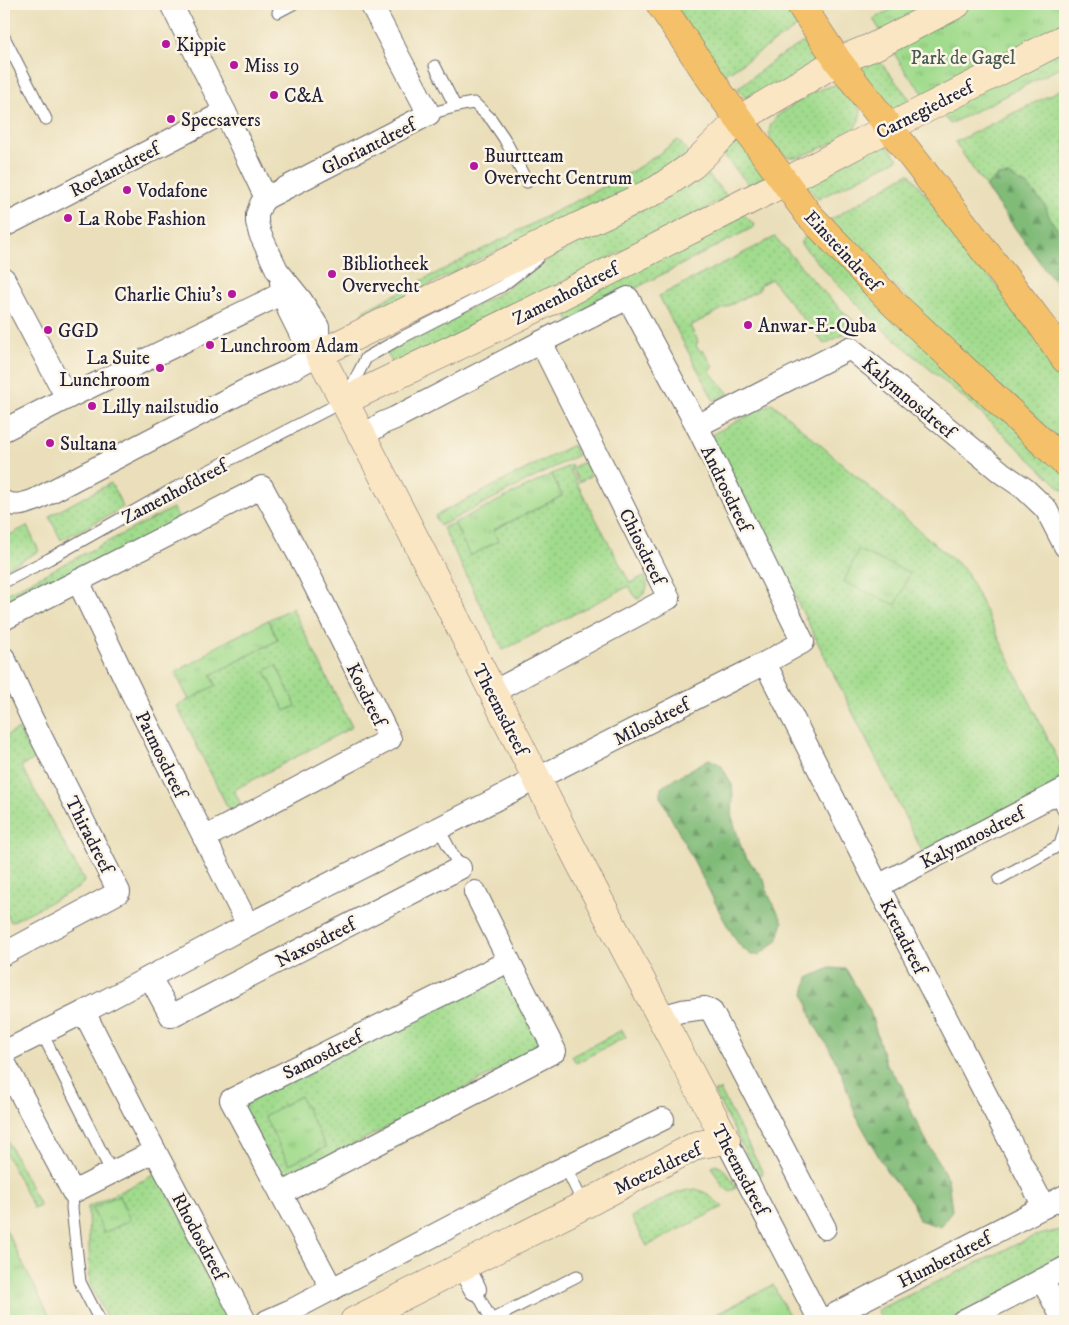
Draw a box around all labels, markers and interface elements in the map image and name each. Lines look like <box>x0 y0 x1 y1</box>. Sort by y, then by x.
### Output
place label: Kippie <box>176 34 226 57</box>
marker: Kippie <box>160 38 172 50</box>
park label: Park de Gagel <box>910 47 1016 70</box>
place label: Miss 19 <box>244 55 299 78</box>
marker: Miss 19 <box>228 59 240 71</box>
street label: Carnegiedreef <box>872 75 980 145</box>
place label: C&A <box>284 85 324 108</box>
marker: C&A <box>268 89 280 101</box>
place label: Specsavers <box>181 109 261 132</box>
marker: Specsavers <box>165 113 177 125</box>
street label: Gloriantdreef <box>318 113 422 181</box>
street label: Roelantdreef <box>66 137 166 203</box>
place label: Buurtteam Overvecht Centrum <box>484 145 632 190</box>
marker: Buurtteam Overvecht Centrum <box>468 160 480 172</box>
place label: Vodafone <box>136 180 208 203</box>
marker: Vodafone <box>121 184 133 196</box>
street label: Einsteindreef <box>799 206 887 298</box>
place label: La Robe Fashion <box>78 208 206 231</box>
marker: La Robe Fashion <box>62 212 74 224</box>
place label: Bibliotheek Overvecht <box>342 253 429 298</box>
street label: Zamenhofdreef <box>509 256 625 331</box>
marker: Bibliotheek Overvecht <box>326 268 338 280</box>
place label: Charlie Chiu's <box>114 284 222 307</box>
marker: Charlie Chiu's <box>226 288 238 300</box>
place label: Anwar-E-Quba <box>758 315 876 338</box>
marker: Anwar-E-Quba <box>742 319 754 331</box>
place label: GGD <box>58 320 99 343</box>
marker: GGD <box>42 324 54 336</box>
place label: Lunchroom Adam <box>220 335 359 358</box>
marker: Lunchroom Adam <box>204 339 216 351</box>
place label: La Suite Lunchroom <box>59 347 150 392</box>
street label: Kalymnosdreef <box>857 353 961 445</box>
marker: La Suite Lunchroom <box>154 362 166 374</box>
place label: Lilly nailstudio <box>102 396 219 419</box>
marker: Lilly nailstudio <box>86 400 98 412</box>
place label: Sultana <box>60 433 117 456</box>
marker: Sultana <box>44 437 56 449</box>
street label: Androsdreef <box>695 442 758 538</box>
street label: Zamenhofdreef <box>118 454 234 530</box>
street label: Chiosdreef <box>613 505 671 591</box>
street label: Kosdreef <box>341 659 392 732</box>
street label: Theemsdreef <box>467 660 534 762</box>
street label: Milosdreef <box>610 692 696 751</box>
street label: Patmosdreef <box>130 708 193 804</box>
street label: Thiradreef <box>60 793 119 879</box>
street label: Kalymnosdreef <box>917 801 1031 874</box>
street label: Kretadreef <box>874 895 933 981</box>
street label: Naxosdreef <box>272 912 362 973</box>
street label: Samosdreef <box>279 1024 369 1085</box>
street label: Theemsdreef <box>706 1121 774 1221</box>
street label: Moezeldreef <box>610 1137 708 1200</box>
street label: Rhodosdreef <box>166 1189 233 1287</box>
street label: Humberdreef <box>894 1226 998 1294</box>

